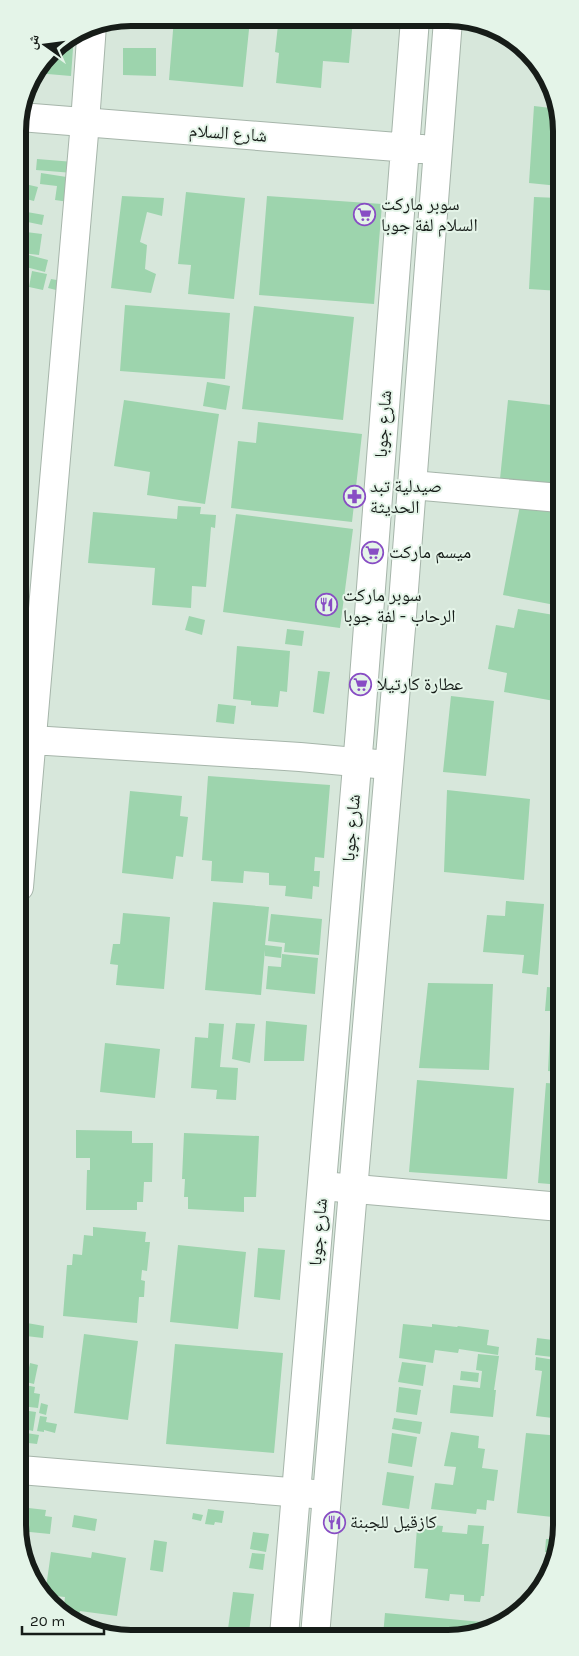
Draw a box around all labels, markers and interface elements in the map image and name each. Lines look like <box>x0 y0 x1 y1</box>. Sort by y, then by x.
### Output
north arrow <box>20 20 70 70</box>
text: ش <box>23 33 43 51</box>
street label: شارع السلام <box>188 119 268 148</box>
place label: سوبر ماركت السلام لفة جوبا <box>381 193 478 237</box>
supermarket icon: سوبر ماركت السلام لفة جوبا <box>353 202 377 226</box>
street label: شارع جوبا <box>370 389 396 459</box>
place label: صيدلية تبد الحديثة <box>370 475 442 518</box>
pharmacy icon: صيدلية تبد الحديثة <box>342 484 366 508</box>
supermarket icon: ميسم ماركت <box>361 540 385 564</box>
place label: ميسم ماركت <box>389 541 471 564</box>
place label: سوبر ماركت الرحاب - لفة جوبا <box>343 584 456 627</box>
restaurant icon: سوبر ماركت الرحاب - لفة جوبا <box>315 593 339 617</box>
supermarket icon: عطارة كارتيلا <box>349 672 373 696</box>
place label: عطارة كارتيلا <box>377 673 463 695</box>
street label: شارع جوبا <box>337 793 365 863</box>
street label: شارع جوبا <box>304 1197 332 1267</box>
restaurant icon: كازقيل للجبنة <box>322 1510 346 1534</box>
place label: كازقيل للجبنة <box>350 1511 437 1533</box>
scale bar <box>22 1604 105 1636</box>
text: 20 m <box>30 1612 65 1630</box>

